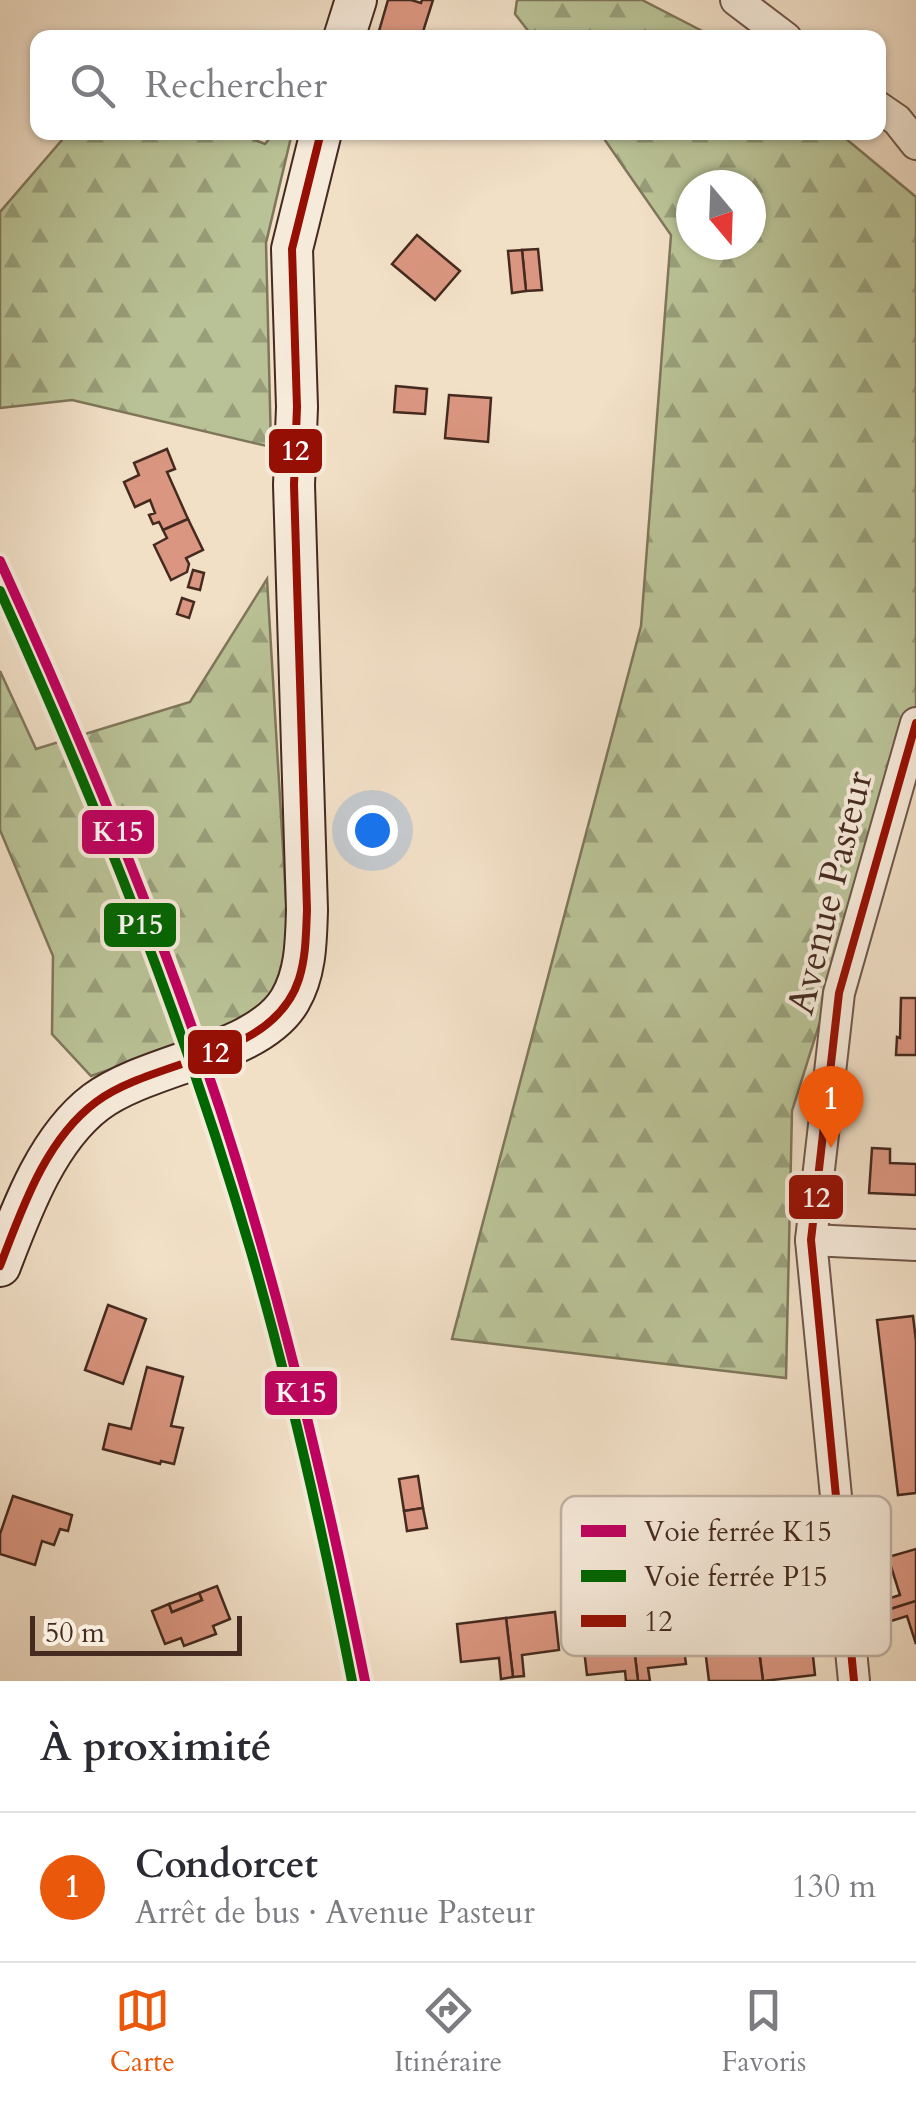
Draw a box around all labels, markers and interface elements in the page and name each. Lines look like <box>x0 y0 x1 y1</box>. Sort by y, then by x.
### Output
search box <box>30 30 886 140</box>
icon: search <box>65 58 120 113</box>
text: Rechercher <box>145 59 327 111</box>
north arrow <box>676 170 766 260</box>
line badge: 12 <box>267 427 324 475</box>
text: 12 <box>281 432 309 470</box>
street label: Avenue Pasteur <box>775 766 885 1020</box>
your location <box>347 805 398 856</box>
line badge: K15 <box>80 808 156 856</box>
text: K15 <box>92 813 144 851</box>
line badge: P15 <box>102 901 178 949</box>
text: P15 <box>117 906 163 944</box>
line badge: 12 <box>186 1028 244 1076</box>
text: 12 <box>201 1034 229 1072</box>
pin: 1 <box>798 1066 864 1148</box>
line badge: 12 <box>787 1173 845 1221</box>
text: 12 <box>802 1179 830 1217</box>
line badge: K15 <box>263 1369 339 1417</box>
text: K15 <box>275 1374 327 1412</box>
legend <box>561 1496 891 1656</box>
text: Voie ferrée K15 <box>644 1513 832 1551</box>
text: Voie ferrée P15 <box>644 1558 828 1596</box>
text: 12 <box>644 1603 673 1641</box>
scale bar <box>30 1611 242 1656</box>
text: 50 m <box>45 1614 105 1652</box>
text: À proximité <box>40 1718 272 1775</box>
text: Condorcet <box>135 1839 318 1891</box>
text: 1 <box>64 1865 81 1909</box>
text: 130 m <box>791 1865 876 1909</box>
text: Arrêt de bus · Avenue Pasteur <box>135 1891 535 1935</box>
tab: Carte <box>110 1983 175 2081</box>
tab: Itinéraire <box>394 1983 502 2081</box>
tab: Favoris <box>722 1983 806 2081</box>

